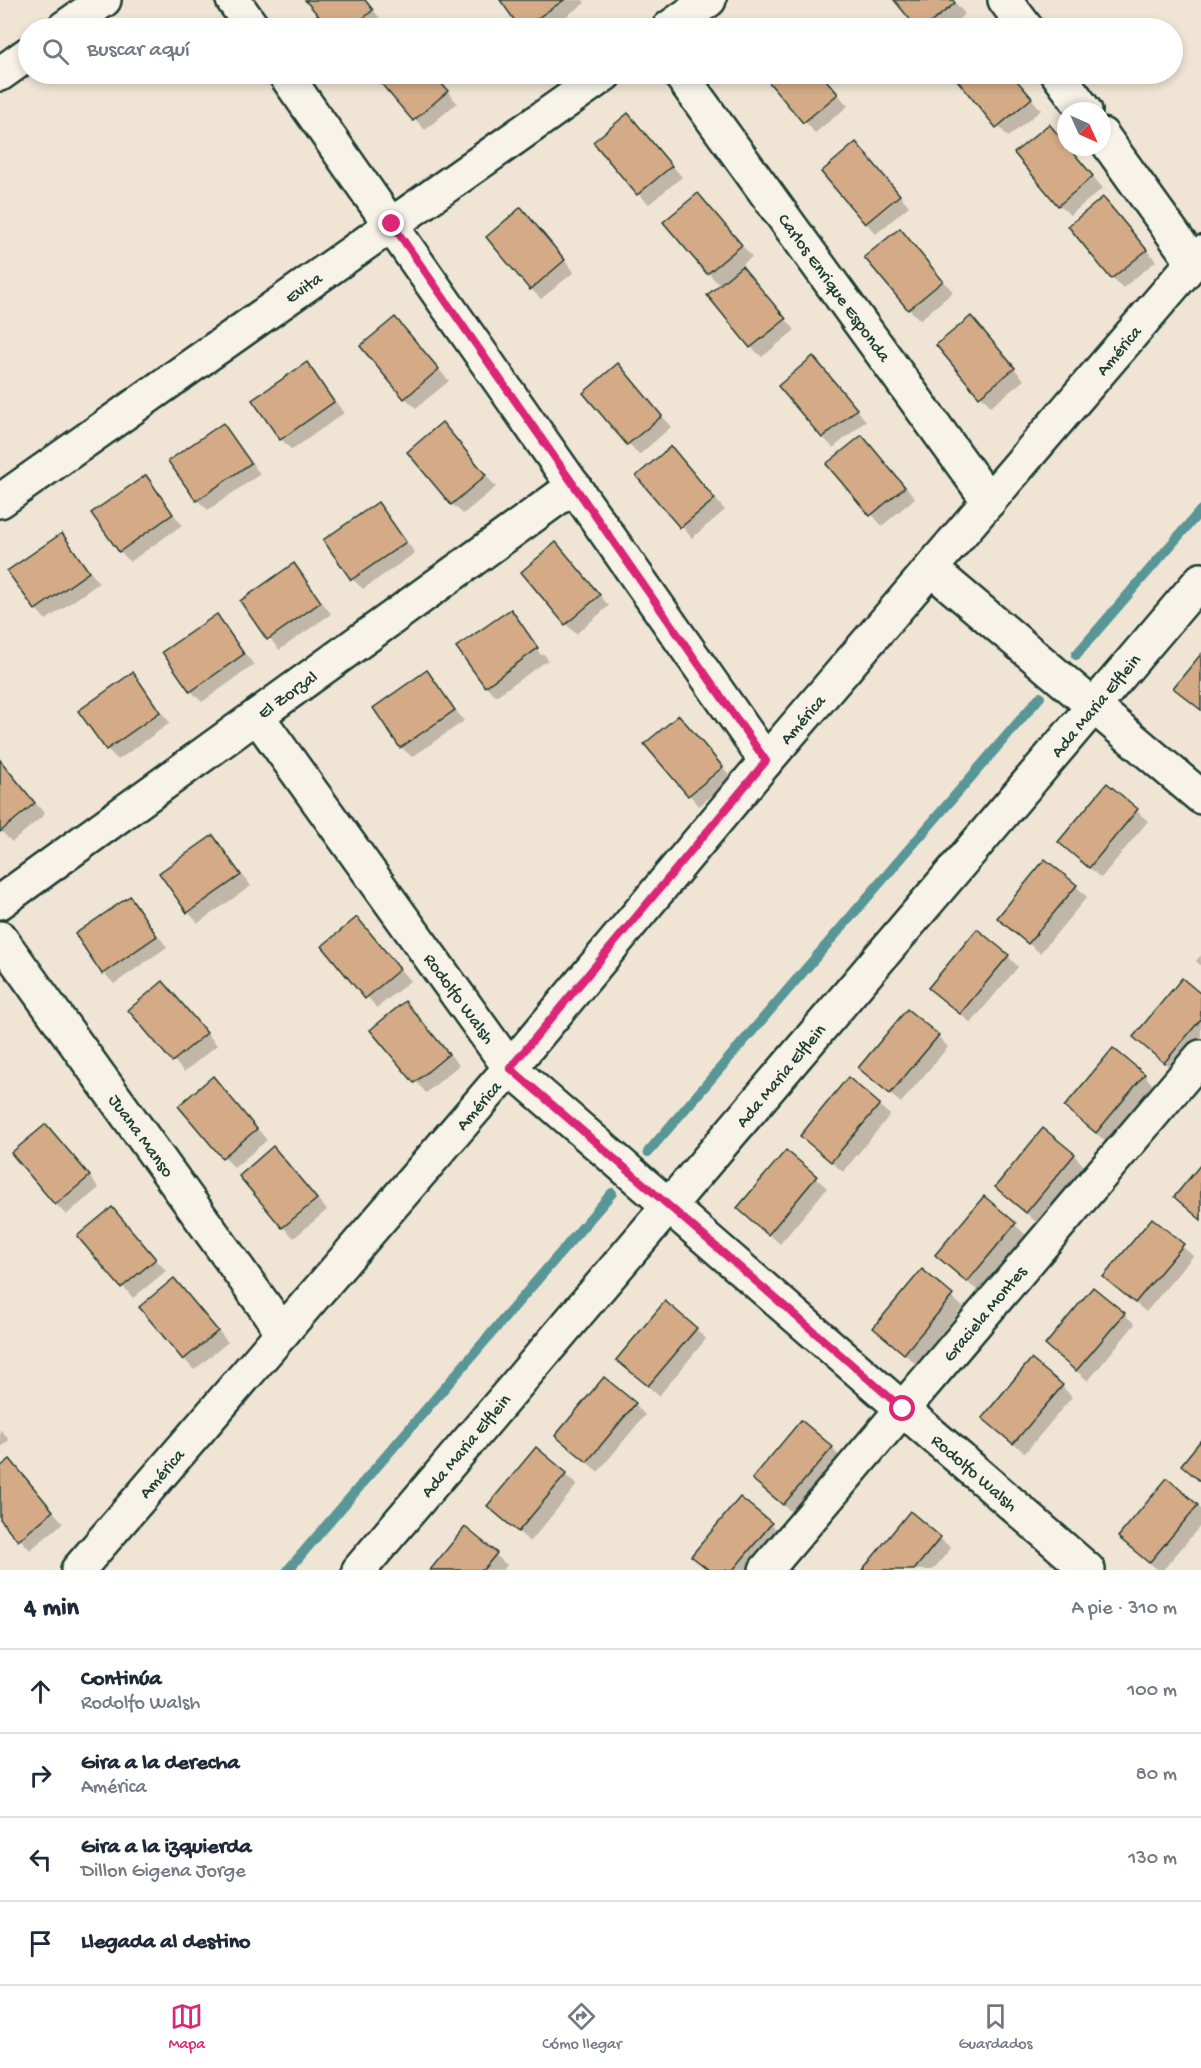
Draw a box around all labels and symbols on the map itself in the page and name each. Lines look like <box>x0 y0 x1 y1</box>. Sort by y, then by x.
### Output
north arrow <box>1057 102 1111 156</box>
route end <box>378 210 404 236</box>
street label: Carlos Enrique Esponda <box>772 210 894 368</box>
street label: Evita <box>282 268 328 309</box>
street label: América <box>1093 321 1148 381</box>
street label: Ada Maria Elflein <box>1047 650 1147 763</box>
street label: El Zorzal <box>255 667 322 725</box>
street label: América <box>777 691 832 750</box>
street label: Rodolfo Walsh <box>418 950 498 1049</box>
street label: Ada Maria Elflein <box>732 1020 832 1133</box>
street label: América <box>453 1077 508 1136</box>
street label: Juana Manso <box>103 1091 177 1182</box>
street label: Graciela Montes <box>940 1261 1033 1367</box>
street label: Ada Maria Elflein <box>417 1390 517 1503</box>
route start <box>889 1395 915 1421</box>
street label: Rodolfo Walsh <box>926 1431 1021 1517</box>
street label: América <box>136 1445 191 1504</box>

